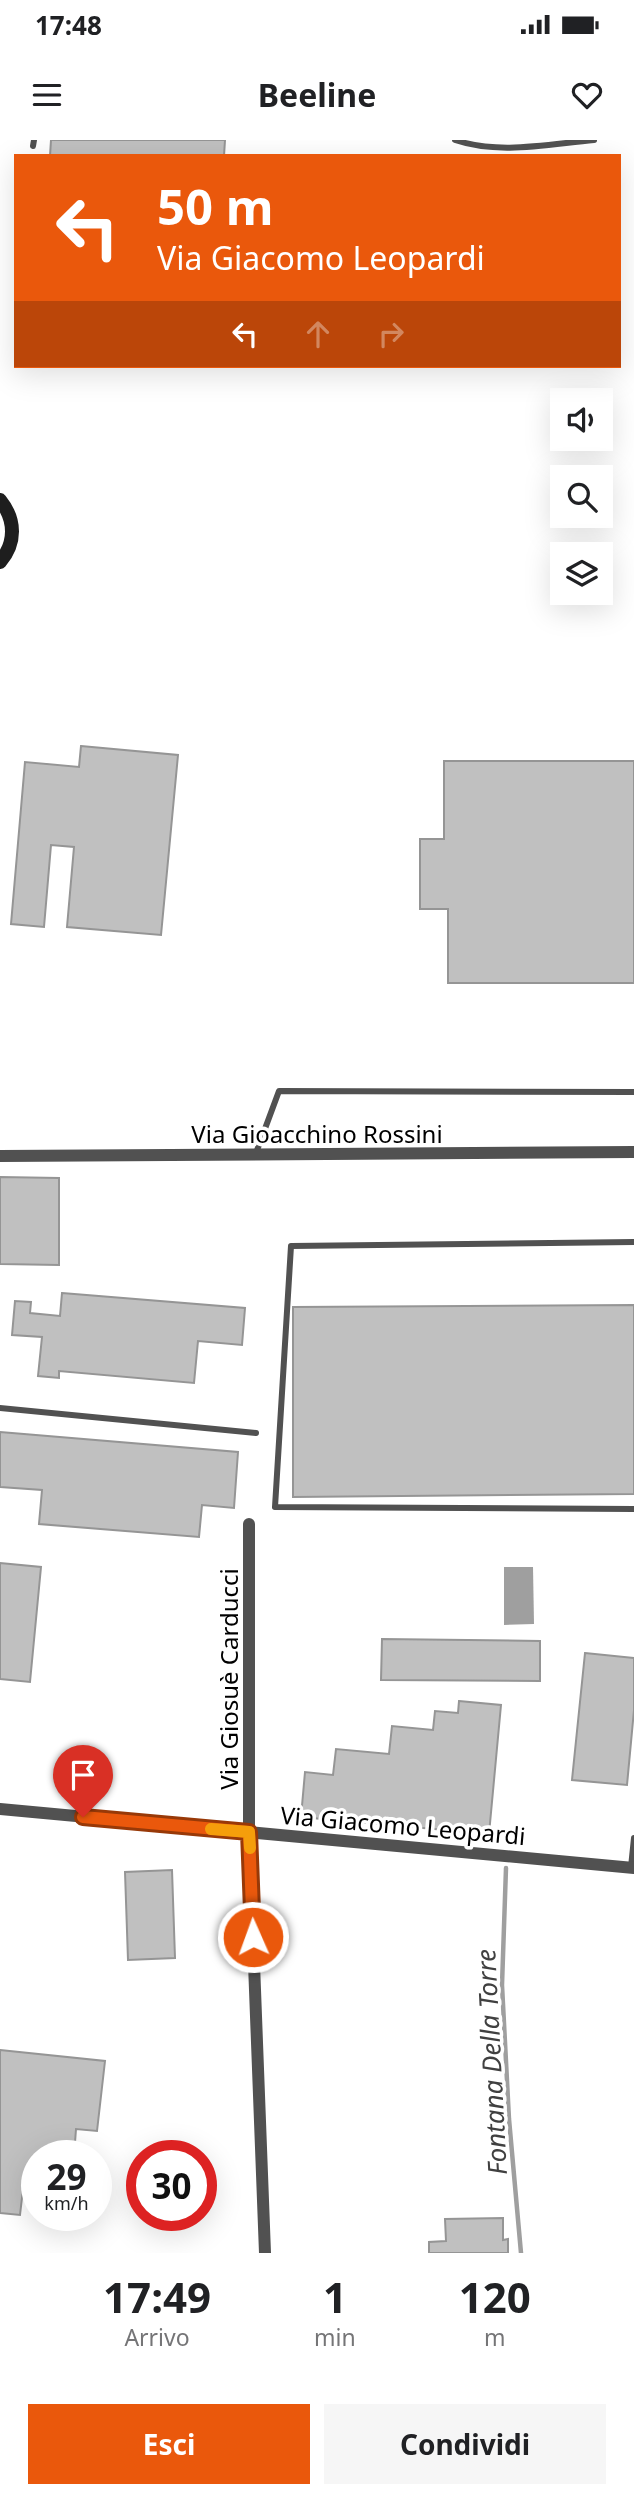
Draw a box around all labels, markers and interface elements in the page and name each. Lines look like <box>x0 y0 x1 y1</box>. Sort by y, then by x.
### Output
text: 17:48 <box>35 7 102 43</box>
text: Beeline <box>258 73 376 116</box>
icon: menu <box>28 76 66 114</box>
icon: heart <box>568 76 606 114</box>
text: 50 m <box>157 173 274 239</box>
icon: left <box>42 182 133 273</box>
text: Via Giacomo Leopardi <box>157 236 485 279</box>
icon: left <box>226 315 264 353</box>
icon: ahead <box>299 315 337 353</box>
icon: right <box>372 315 410 353</box>
map controls <box>550 388 613 605</box>
button: sound <box>550 388 613 451</box>
button: search <box>550 465 613 528</box>
button: layers <box>550 542 613 605</box>
street label: Via Gioacchino Rossini <box>191 1117 443 1150</box>
street label: Via Giosuè Carducci <box>212 1568 245 1790</box>
pin <box>53 1745 113 1817</box>
icon: arrive <box>64 1756 102 1794</box>
street label: Via Giacomo Leopardi <box>279 1798 527 1852</box>
position arrow <box>216 1900 290 1974</box>
water label: Fontana Della Torre <box>467 1948 515 2176</box>
speed limit sign: 30 <box>126 2140 217 2231</box>
text: 29 <box>46 2153 87 2200</box>
text: km/h <box>44 2191 89 2215</box>
text: 17:49 <box>103 2268 211 2325</box>
text: 1 <box>323 2268 347 2325</box>
text: 120 <box>459 2268 531 2325</box>
text: Arrivo <box>124 2321 190 2353</box>
text: min <box>314 2321 356 2353</box>
text: m <box>484 2321 506 2353</box>
button: Esci <box>28 2404 310 2484</box>
button: Condividi <box>324 2404 606 2484</box>

